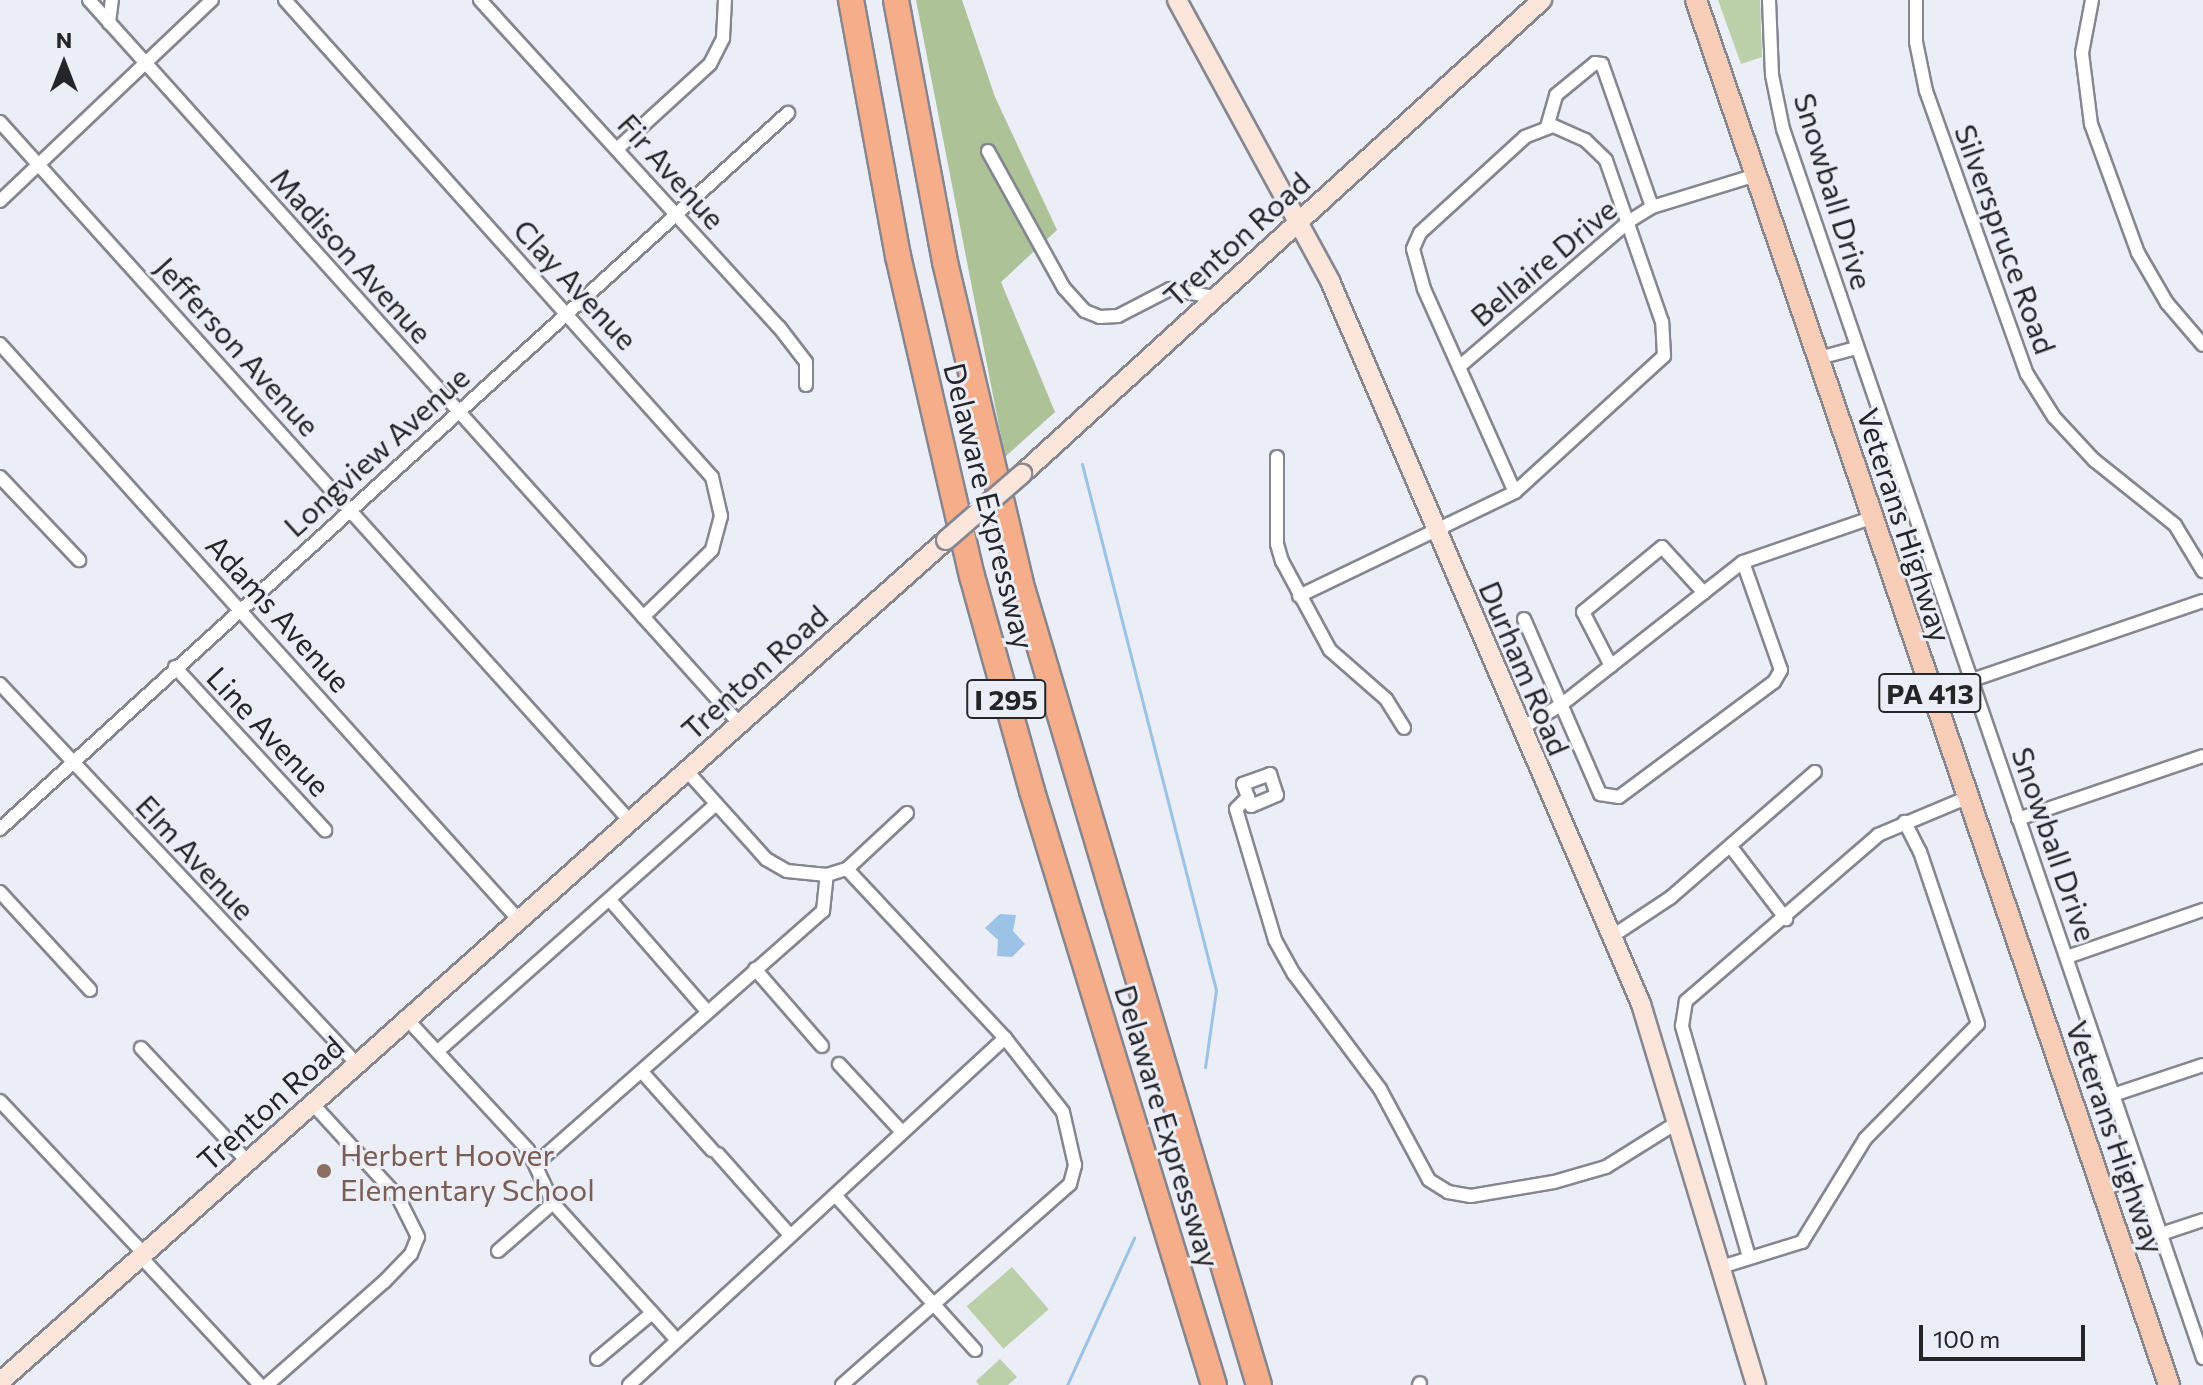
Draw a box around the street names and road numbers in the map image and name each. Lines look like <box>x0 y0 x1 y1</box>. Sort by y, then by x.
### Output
street label: Snowball Drive <box>1787 89 1881 293</box>
street label: Fir Avenue <box>611 106 733 236</box>
street label: Silverspruce Road <box>1948 119 2064 359</box>
street label: Madison Avenue <box>264 160 440 350</box>
street label: Trenton Road <box>1156 164 1316 314</box>
street label: Bellaire Drive <box>1463 191 1623 333</box>
street label: Clay Avenue <box>507 211 645 357</box>
street label: Jefferson Avenue <box>148 249 328 443</box>
street label: Longview Avenue <box>276 358 476 544</box>
street label: Delaware Expressway <box>937 359 1043 653</box>
street label: Veterans Highway <box>1850 403 1960 647</box>
street label: Adams Avenue <box>199 527 359 699</box>
street label: Durham Road <box>1472 576 1578 760</box>
street label: Trenton Road <box>674 597 834 747</box>
street label: Line Avenue <box>200 659 338 803</box>
road number: PA 413 <box>1878 669 1982 717</box>
road number: I 295 <box>966 675 1046 723</box>
street label: Snowball Drive <box>2005 742 2105 946</box>
street label: Elm Avenue <box>129 787 263 927</box>
street label: Delaware Expressway <box>1108 980 1228 1272</box>
street label: Veterans Highway <box>2059 1016 2173 1258</box>
street label: Trenton Road <box>190 1028 350 1178</box>

